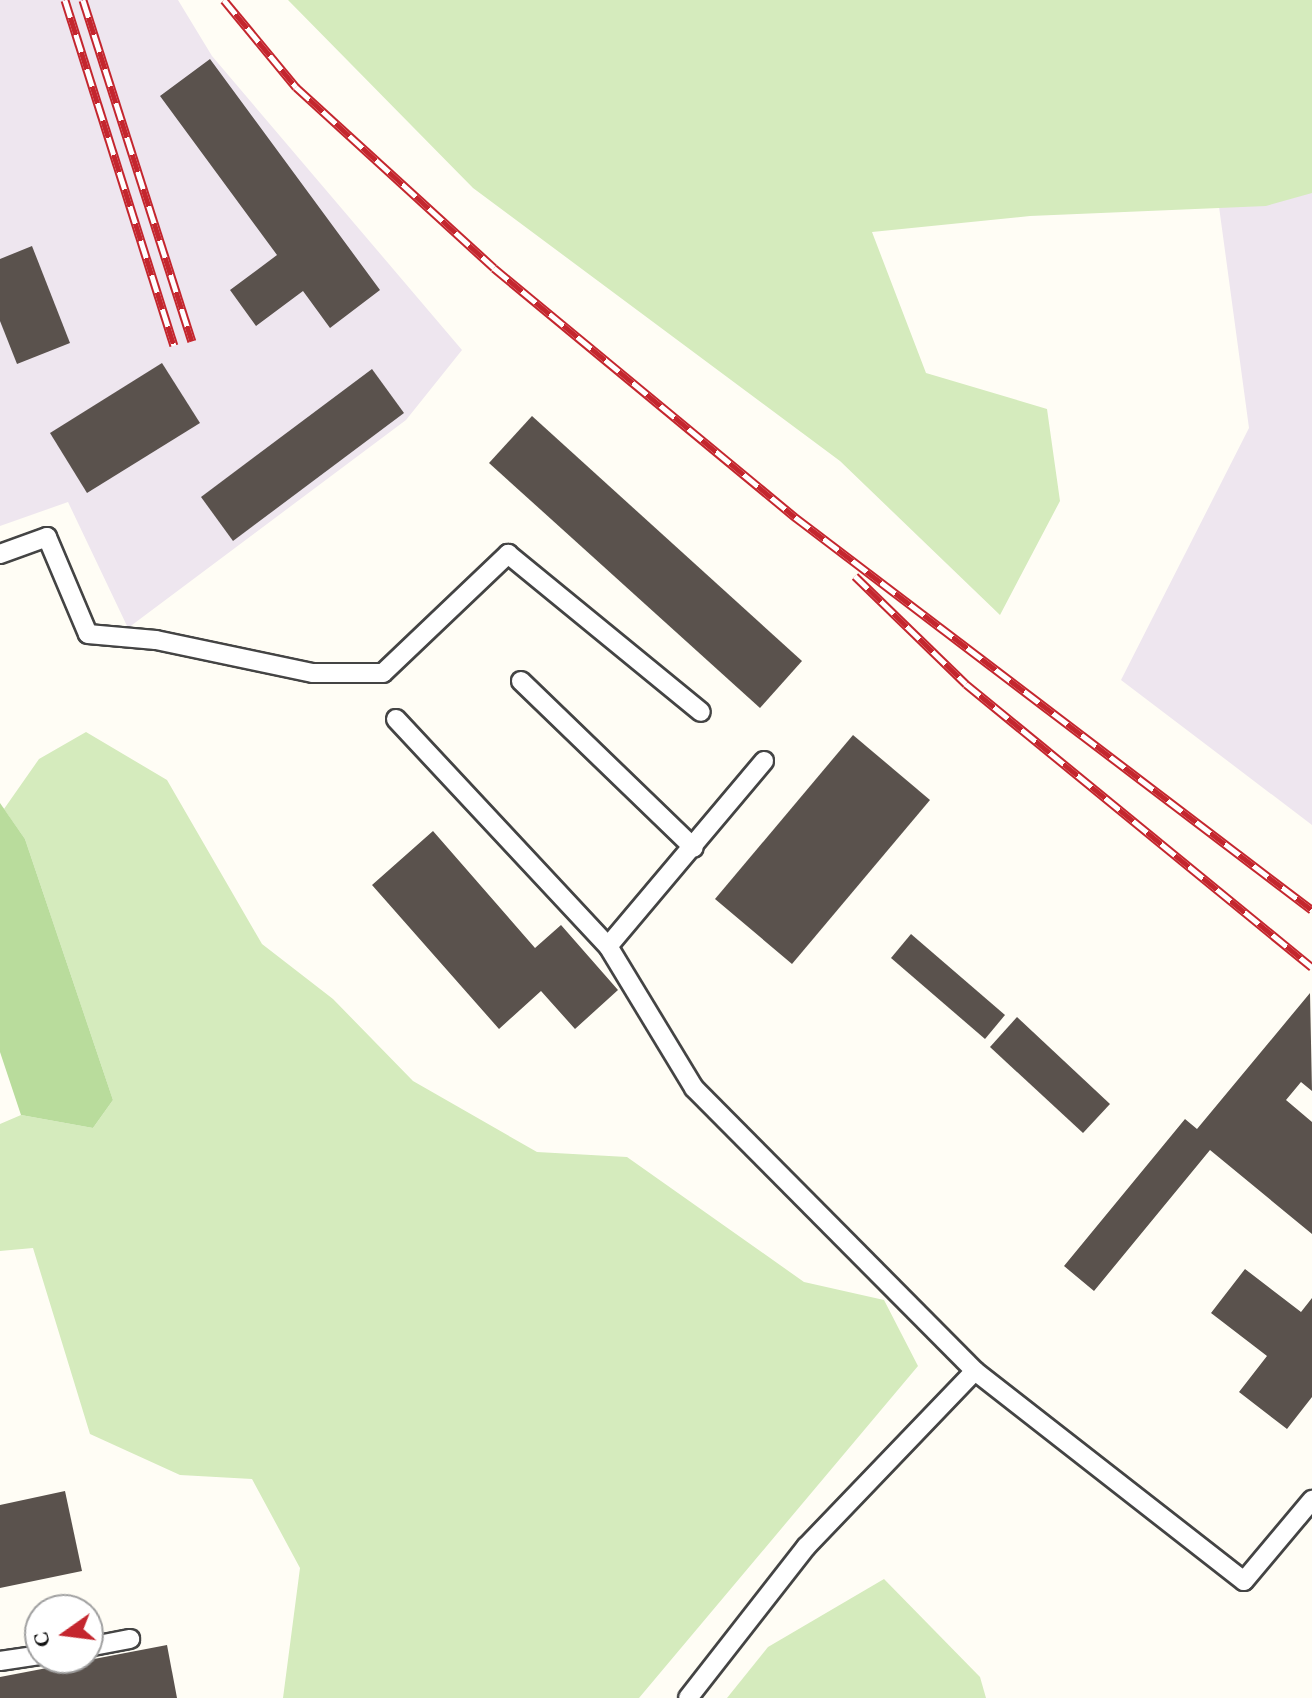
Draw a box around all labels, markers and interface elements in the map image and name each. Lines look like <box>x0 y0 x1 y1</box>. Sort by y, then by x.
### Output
north arrow <box>24 1594 104 1674</box>
text: С <box>24 1628 60 1651</box>

